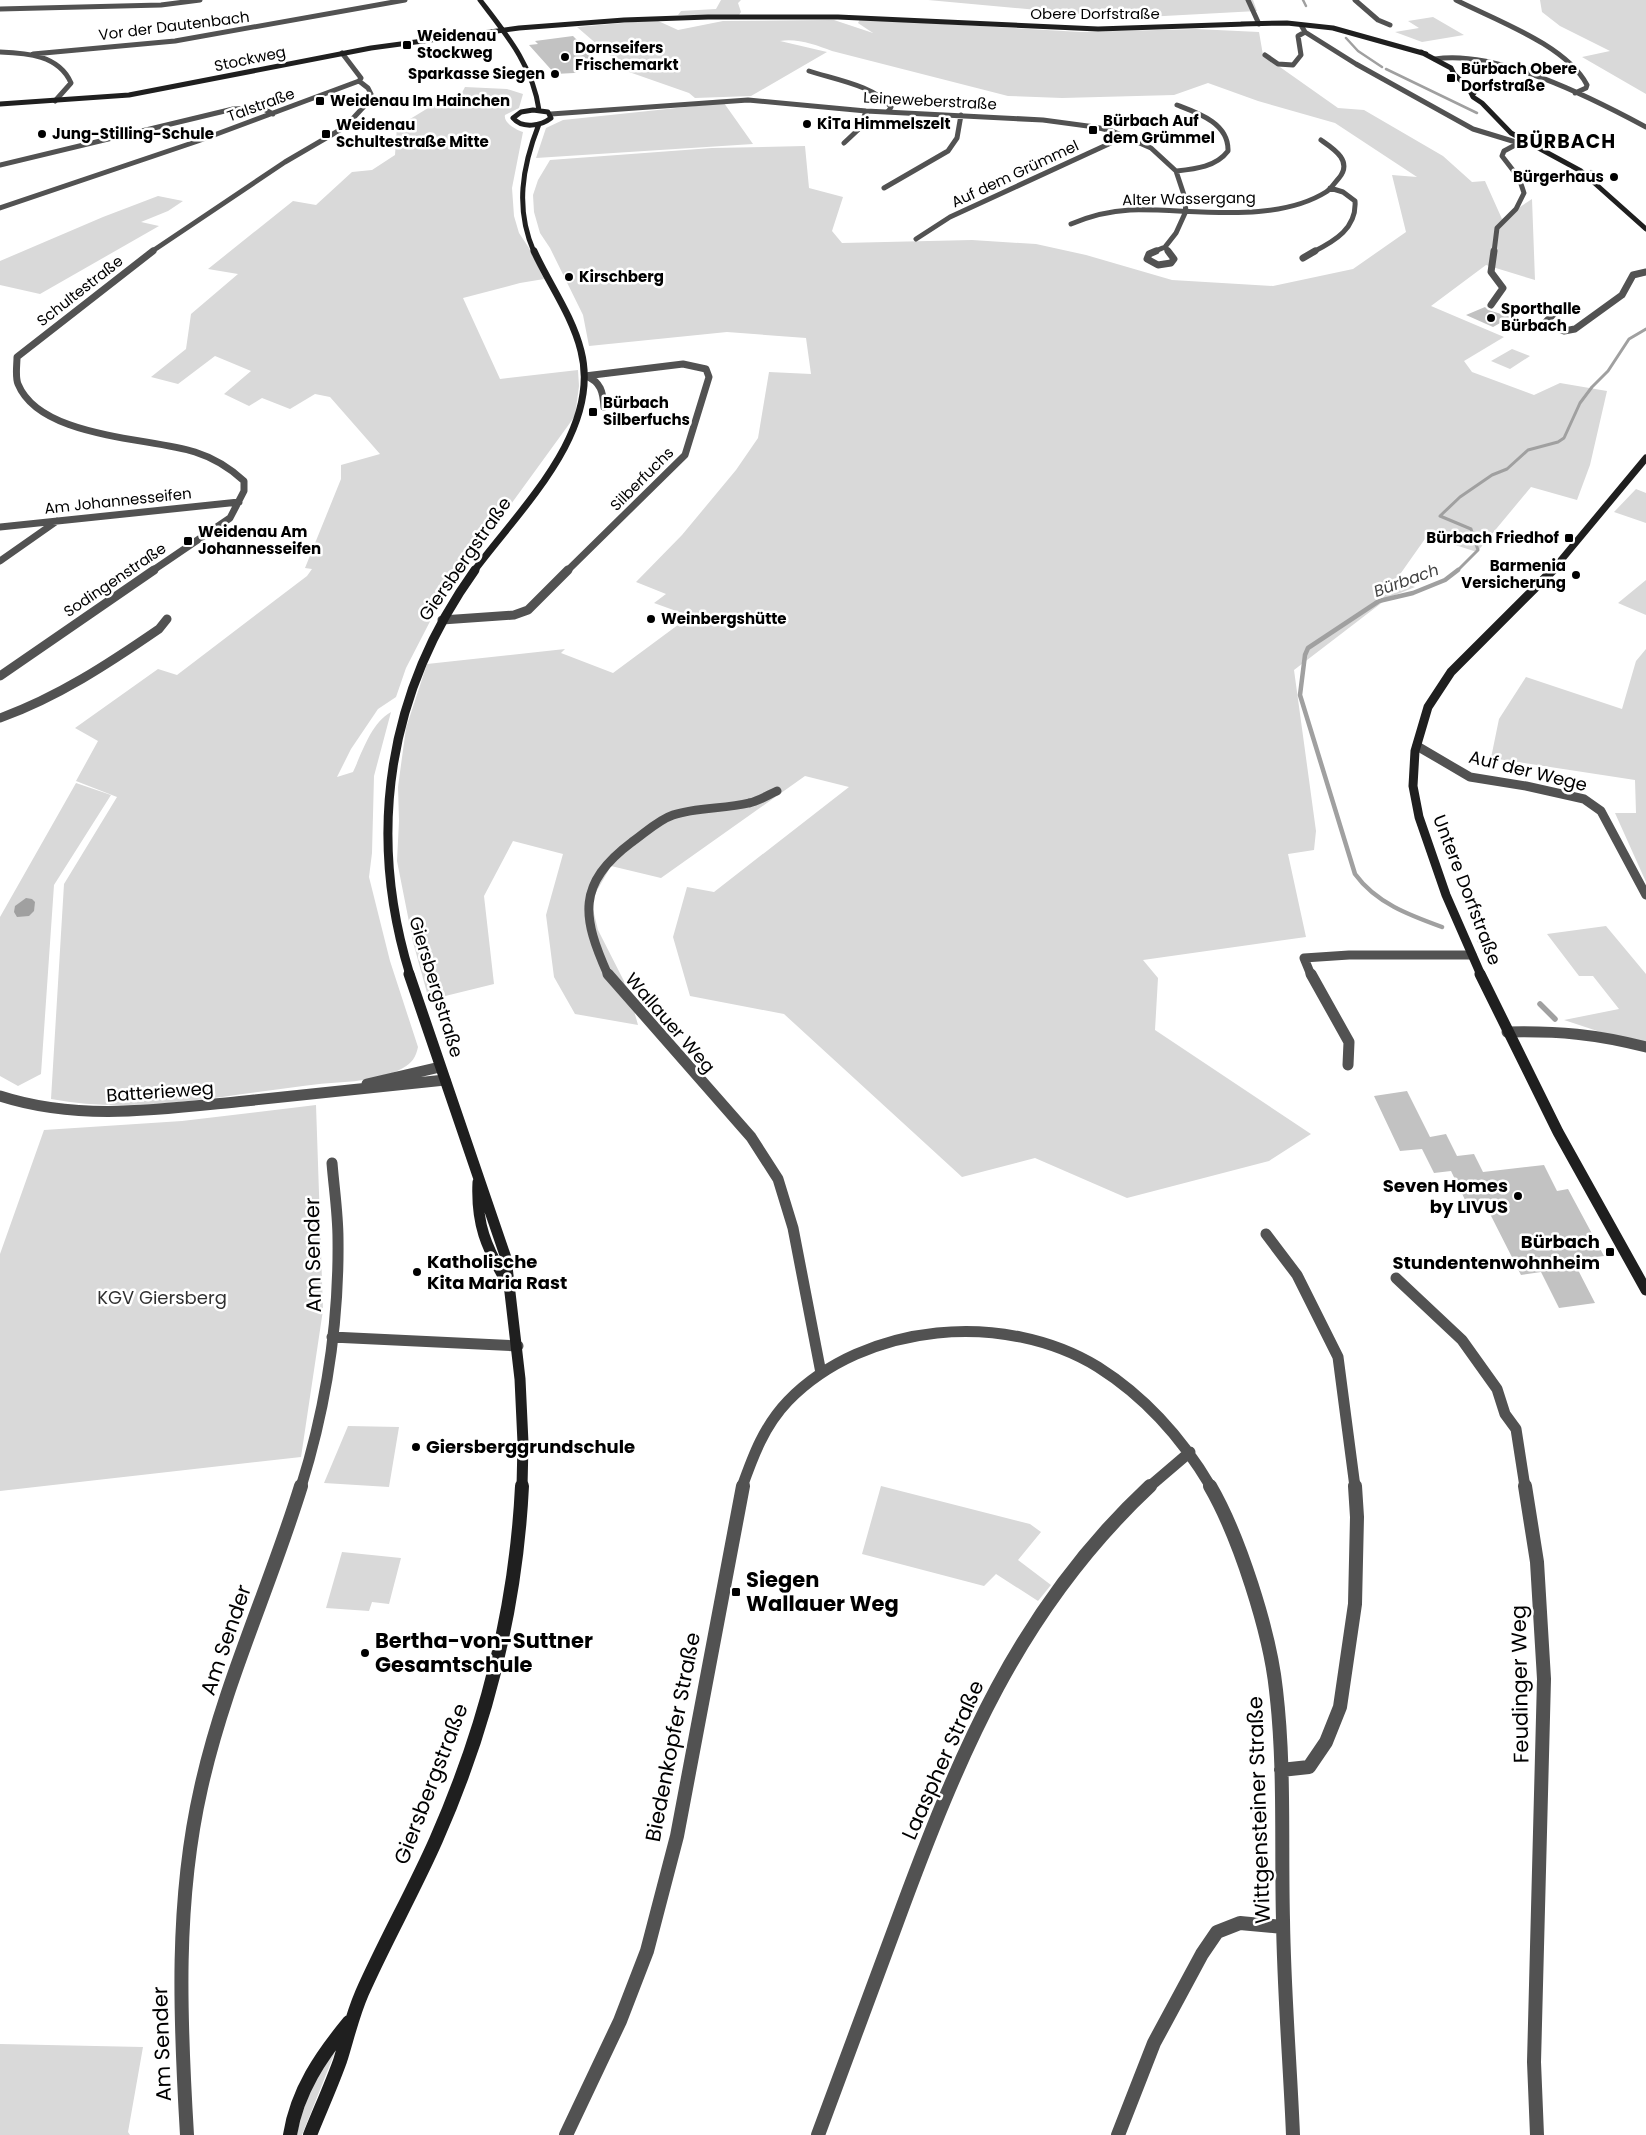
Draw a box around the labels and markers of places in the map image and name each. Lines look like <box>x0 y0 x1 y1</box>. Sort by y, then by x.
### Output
place label: Weidenau Stockweg <box>417 25 496 63</box>
place label: Dornseifers Frischemarkt <box>575 37 679 75</box>
marker: Weidenau Stockweg <box>401 39 413 51</box>
marker: Dornseifers Frischemarkt <box>559 51 571 63</box>
place label: Bürbach Obere Dorfstraße <box>1461 58 1577 96</box>
place label: Sparkasse Siegen <box>408 63 545 84</box>
marker: Sparkasse Siegen <box>549 68 561 80</box>
marker: Bürbach Obere Dorfstraße <box>1445 72 1457 84</box>
place label: Weidenau Im Hainchen <box>330 90 510 111</box>
marker: Weidenau Im Hainchen <box>314 95 326 107</box>
place label: Bürbach Auf dem Grümmel <box>1103 110 1215 148</box>
place label: KiTa Himmelszelt <box>817 113 951 134</box>
place label: Weidenau Schultestraße Mitte <box>336 114 489 152</box>
marker: KiTa Himmelszelt <box>801 118 813 130</box>
place label: Jung-Stilling-Schule <box>52 123 214 144</box>
marker: Bürbach Auf dem Grümmel <box>1087 124 1099 136</box>
marker: Jung-Stilling-Schule <box>36 128 48 140</box>
marker: Weidenau Schultestraße Mitte <box>320 128 332 140</box>
place label: Bürgerhaus <box>1513 166 1604 187</box>
marker: Bürgerhaus <box>1608 171 1620 183</box>
place label: Kirschberg <box>579 266 664 287</box>
marker: Kirschberg <box>563 271 575 283</box>
place label: Sporthalle Bürbach <box>1501 298 1581 336</box>
marker: Sporthalle Bürbach <box>1485 312 1497 324</box>
place label: Bürbach Silberfuchs <box>603 392 690 430</box>
marker: Bürbach Silberfuchs <box>587 406 599 418</box>
place label: Weidenau Am Johannesseifen <box>198 521 321 559</box>
place label: Bürbach Friedhof <box>1426 527 1560 548</box>
marker: Bürbach Friedhof <box>1563 532 1575 544</box>
marker: Weidenau Am Johannesseifen <box>182 535 194 547</box>
place label: Barmenia Versicherung <box>1461 555 1566 593</box>
marker: Barmenia Versicherung <box>1570 569 1582 581</box>
place label: Weinbergshütte <box>661 608 787 629</box>
marker: Weinbergshütte <box>645 613 657 625</box>
place label: Seven Homes by LIVUS <box>1383 1173 1508 1219</box>
marker: Seven Homes by LIVUS <box>1512 1190 1524 1202</box>
place label: Bürbach Stundentenwohnheim <box>1392 1229 1600 1275</box>
marker: Bürbach Stundentenwohnheim <box>1604 1246 1616 1258</box>
place label: Katholische Kita Maria Rast <box>427 1249 567 1295</box>
marker: Katholische Kita Maria Rast <box>411 1266 423 1278</box>
place label: Giersberggrundschule <box>426 1434 635 1459</box>
marker: Giersberggrundschule <box>410 1441 422 1453</box>
place label: Siegen Wallauer Weg <box>746 1565 899 1618</box>
marker: Siegen Wallauer Weg <box>730 1586 742 1598</box>
place label: Bertha-von-Suttner Gesamtschule <box>375 1626 593 1679</box>
marker: Bertha-von-Suttner Gesamtschule <box>359 1647 371 1659</box>

